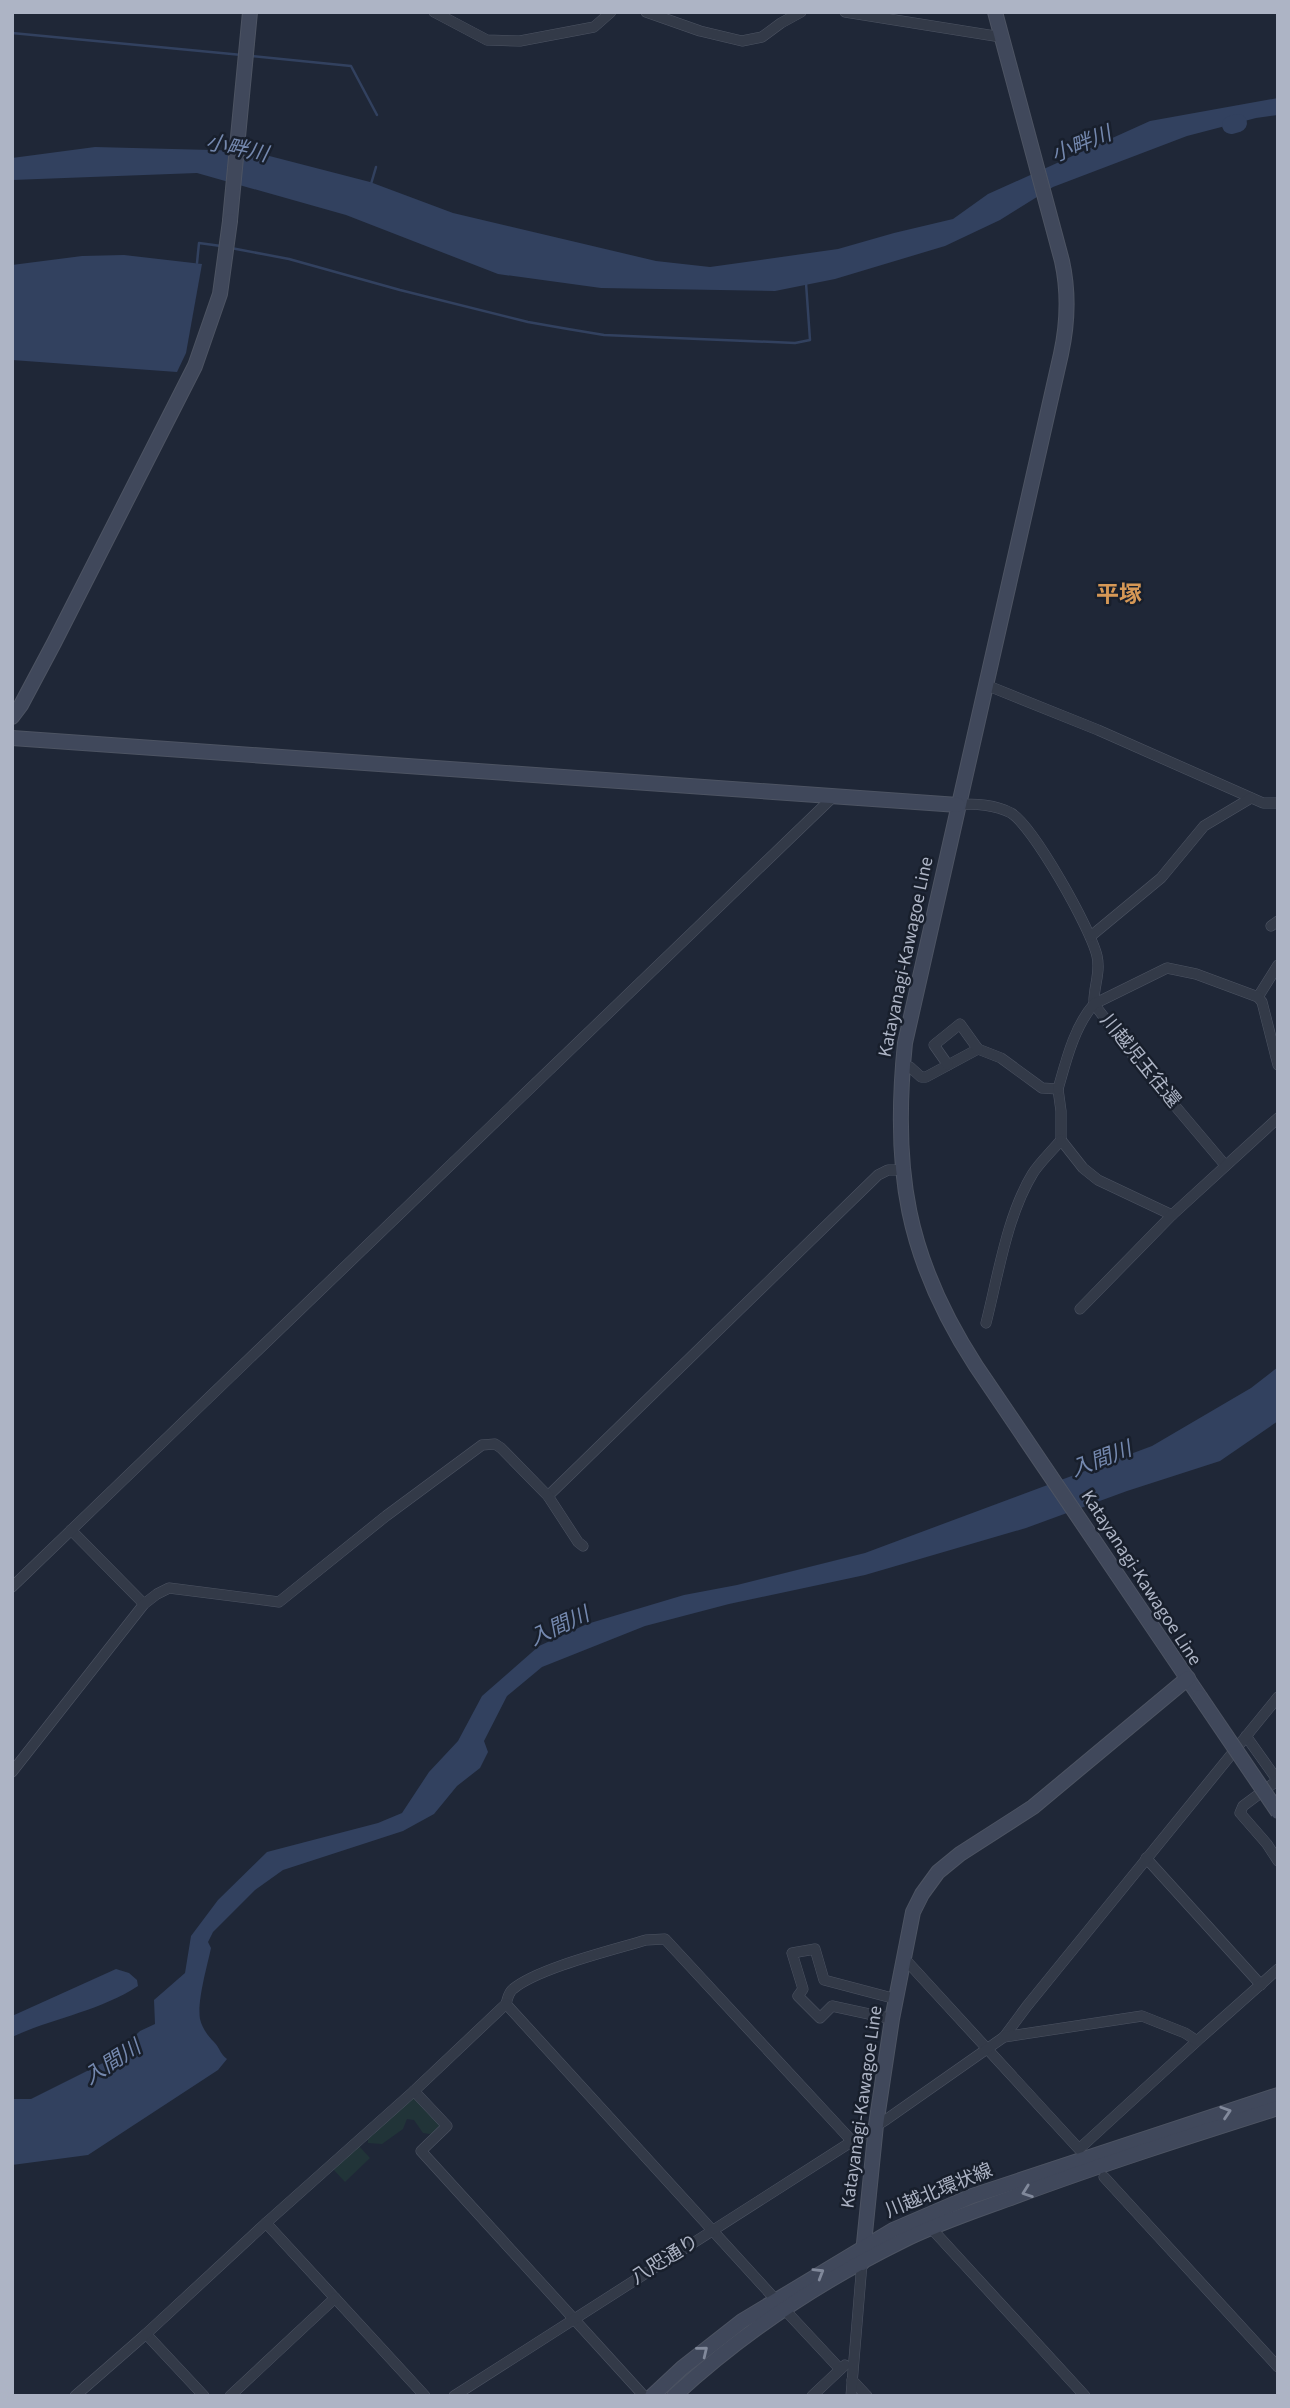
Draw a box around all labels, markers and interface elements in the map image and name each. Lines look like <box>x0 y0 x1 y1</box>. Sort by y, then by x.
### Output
water label: 小畔川 <box>1046 118 1118 170</box>
water label: 小畔川 <box>203 127 273 170</box>
district label: 平塚 <box>1096 578 1142 611</box>
street label: Katayanagi-Kawagoe Line <box>872 854 940 1060</box>
street label: 川越児玉往還 <box>1094 1008 1186 1114</box>
water label: 入間川 <box>1066 1433 1138 1484</box>
street label: Katayanagi-Kawagoe Line <box>1074 1485 1208 1671</box>
water label: 入間川 <box>524 1598 596 1653</box>
street label: Katayanagi-Kawagoe Line <box>834 2004 890 2210</box>
water label: 入間川 <box>77 2031 148 2092</box>
one-way arrow <box>1219 2106 1231 2120</box>
street label: 川越北環状線 <box>881 2157 997 2225</box>
one-way arrow <box>1022 2184 1034 2198</box>
street label: 八咫通り <box>626 2228 704 2292</box>
one-way arrow <box>812 2268 825 2281</box>
one-way arrow <box>695 2347 708 2359</box>

